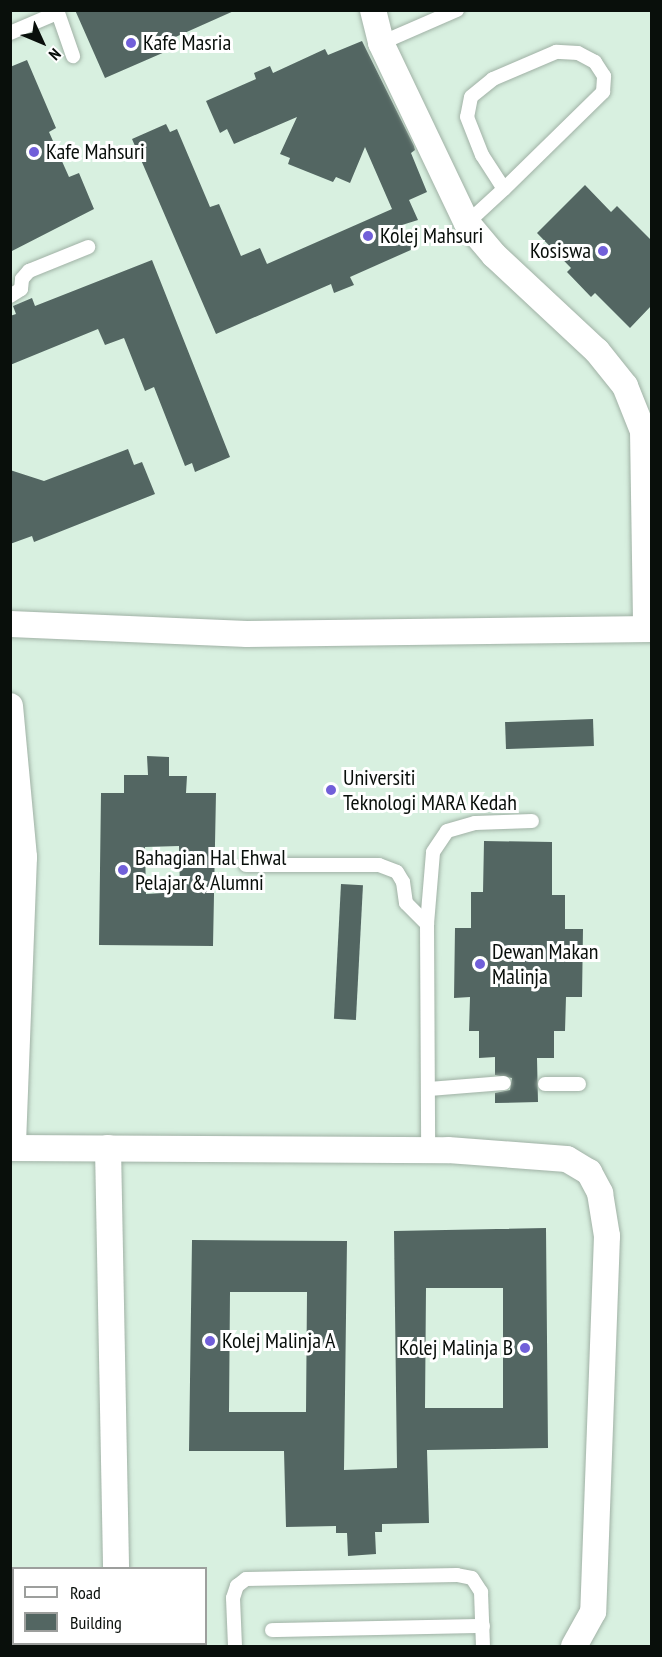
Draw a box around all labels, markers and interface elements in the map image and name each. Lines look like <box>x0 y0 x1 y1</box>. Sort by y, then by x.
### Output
north arrow <box>12 12 72 72</box>
place label: Kafe Masria <box>143 30 231 56</box>
marker: Kafe Masria <box>124 36 138 50</box>
text: N <box>45 44 65 65</box>
place label: Kafe Mahsuri <box>46 139 145 165</box>
marker: Kafe Mahsuri <box>27 145 41 159</box>
place label: Kolej Mahsuri <box>380 223 483 249</box>
marker: Kolej Mahsuri <box>361 229 375 243</box>
place label: Kosiswa <box>530 238 591 264</box>
marker: Kosiswa <box>596 244 610 258</box>
place label: Universiti Teknologi MARA Kedah <box>343 764 518 816</box>
marker: Universiti Teknologi MARA Kedah <box>324 783 338 797</box>
place label: Bahagian Hal Ehwal Pelajar & Alumni <box>135 844 286 896</box>
marker: Bahagian Hal Ehwal Pelajar & Alumni <box>116 863 130 877</box>
place label: Dewan Makan Malinja <box>492 938 598 990</box>
marker: Dewan Makan Malinja <box>473 957 487 971</box>
place label: Kolej Malinja A <box>222 1328 336 1354</box>
marker: Kolej Malinja A <box>203 1334 217 1348</box>
place label: Kolej Malinja B <box>399 1335 513 1361</box>
marker: Kolej Malinja B <box>518 1341 532 1355</box>
legend <box>12 1567 207 1645</box>
text: Road <box>70 1581 101 1604</box>
text: Building <box>70 1611 122 1634</box>

